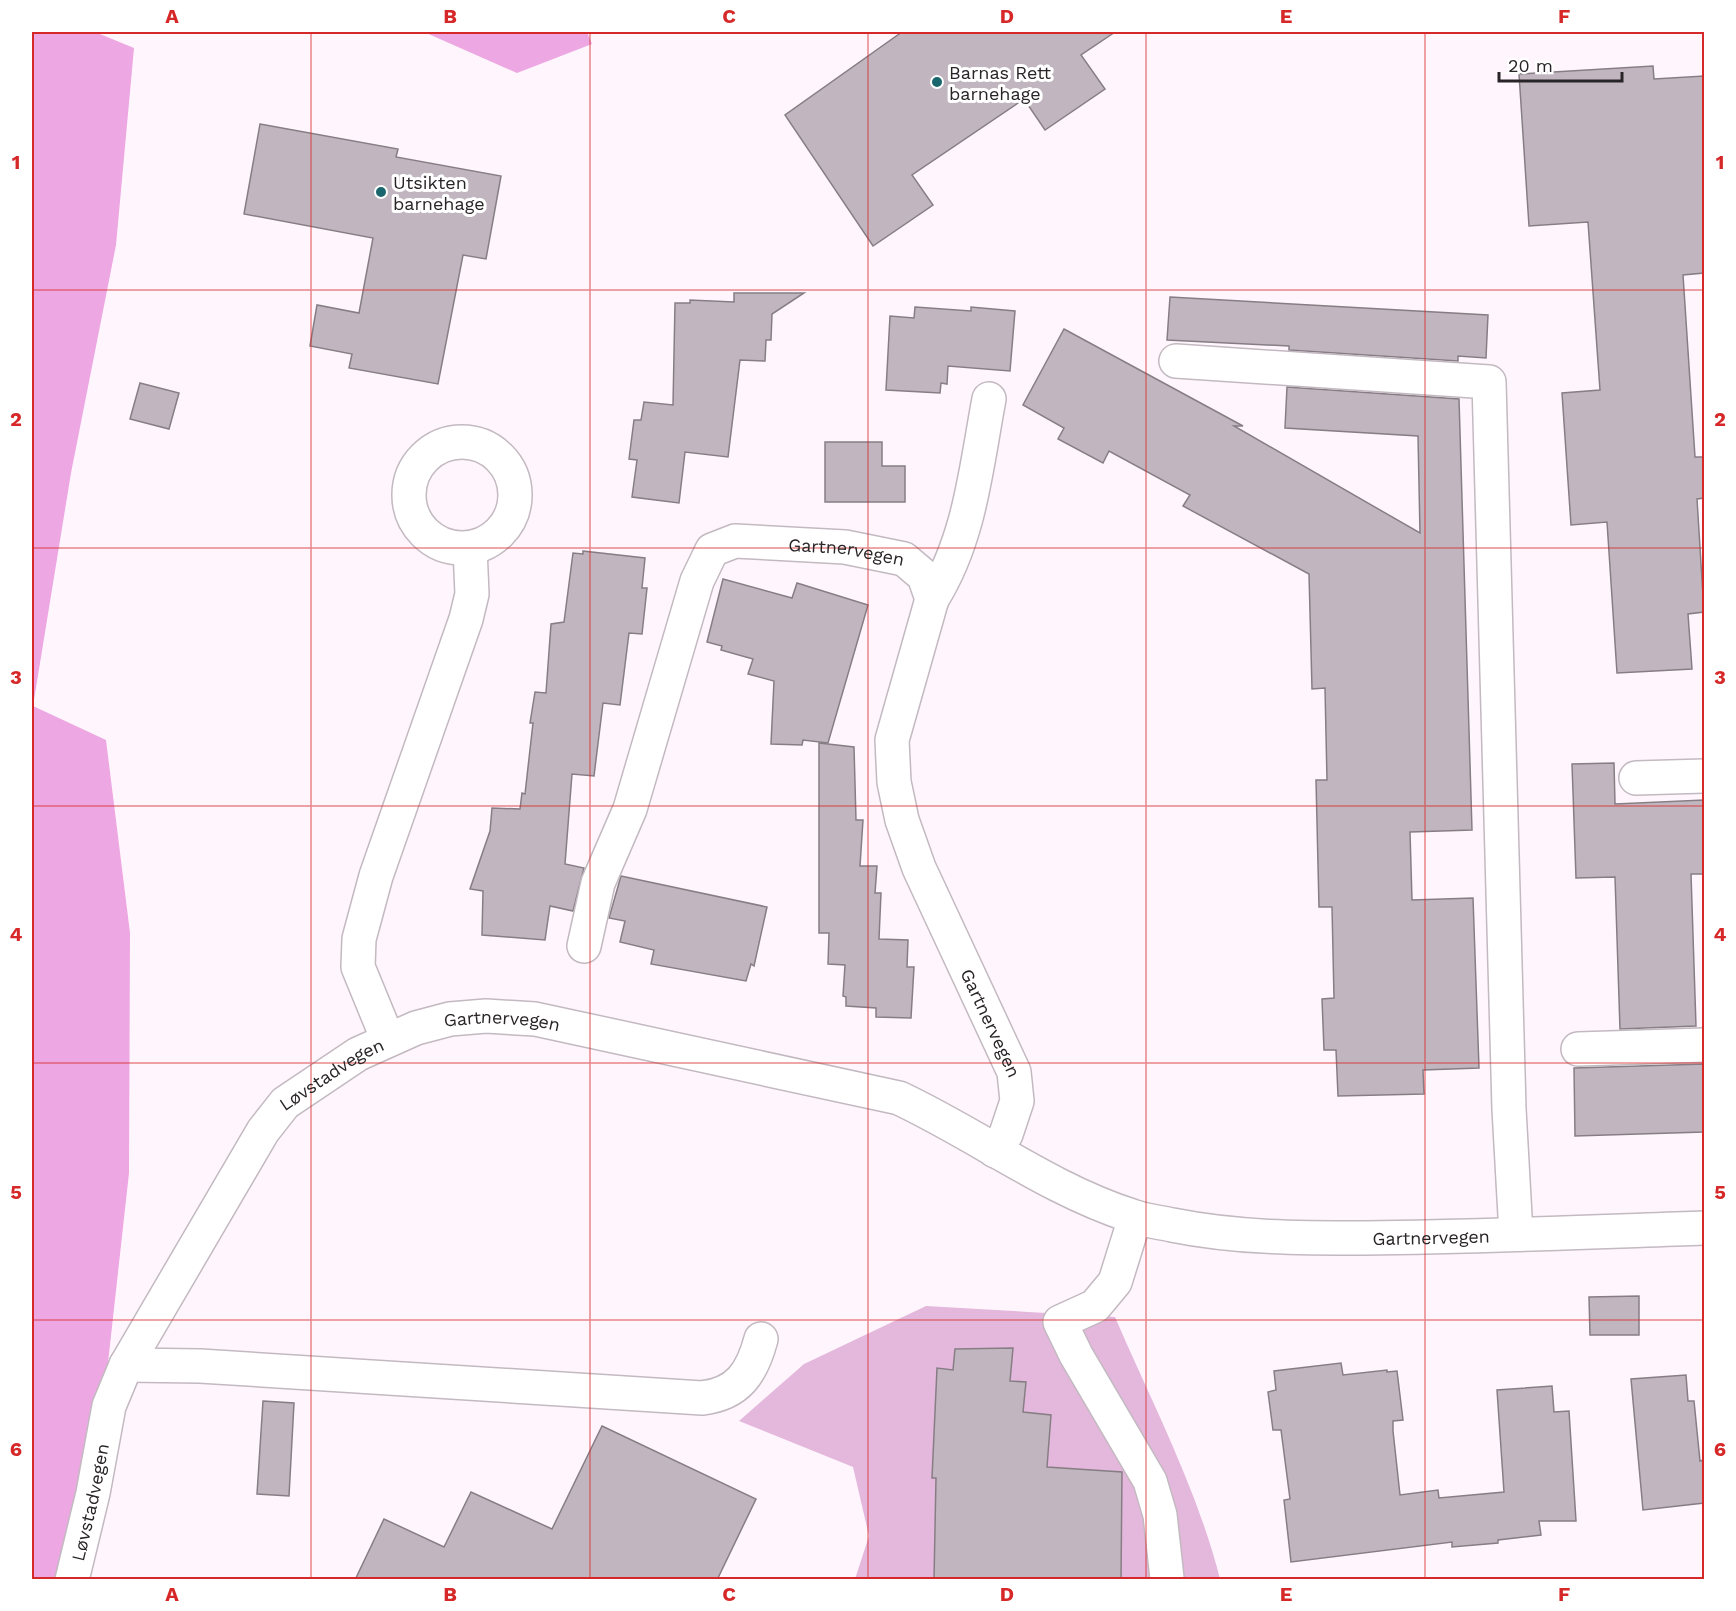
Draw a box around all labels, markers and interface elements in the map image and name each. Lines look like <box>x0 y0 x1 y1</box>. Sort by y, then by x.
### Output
text: A <box>165 4 179 28</box>
text: B <box>443 4 457 28</box>
text: C <box>722 4 736 28</box>
text: D <box>1000 4 1014 28</box>
text: E <box>1280 4 1292 28</box>
text: F <box>1558 4 1570 28</box>
scale bar <box>1499 45 1622 83</box>
text: 20 m <box>1508 55 1553 76</box>
place label: Barnas Rett barnehage <box>949 62 1051 104</box>
marker: Barnas Rett barnehage <box>930 75 944 89</box>
text: 1 <box>12 150 20 174</box>
text: 1 <box>1716 150 1724 174</box>
place label: Utsikten barnehage <box>393 172 485 214</box>
marker: Utsikten barnehage <box>374 185 388 199</box>
text: 2 <box>10 407 22 431</box>
text: 2 <box>1714 407 1726 431</box>
street label: Gartnervegen <box>788 533 906 569</box>
text: 3 <box>10 665 22 689</box>
text: 3 <box>1714 665 1726 689</box>
text: 4 <box>10 922 23 946</box>
text: 4 <box>1714 922 1727 946</box>
street label: Gartnervegen <box>957 965 1025 1080</box>
street label: Gartnervegen <box>443 1005 562 1035</box>
street label: Løvstadvegen <box>275 1033 387 1115</box>
text: 5 <box>10 1180 22 1204</box>
text: 5 <box>1714 1180 1726 1204</box>
street label: Gartnervegen <box>1372 1225 1490 1248</box>
text: 6 <box>10 1437 22 1461</box>
text: 6 <box>1714 1437 1726 1461</box>
street label: Løvstadvegen <box>66 1441 112 1563</box>
text: A <box>165 1582 179 1606</box>
text: B <box>443 1582 457 1606</box>
text: C <box>722 1582 736 1606</box>
text: D <box>1000 1582 1014 1606</box>
text: E <box>1280 1582 1292 1606</box>
text: F <box>1558 1582 1570 1606</box>

